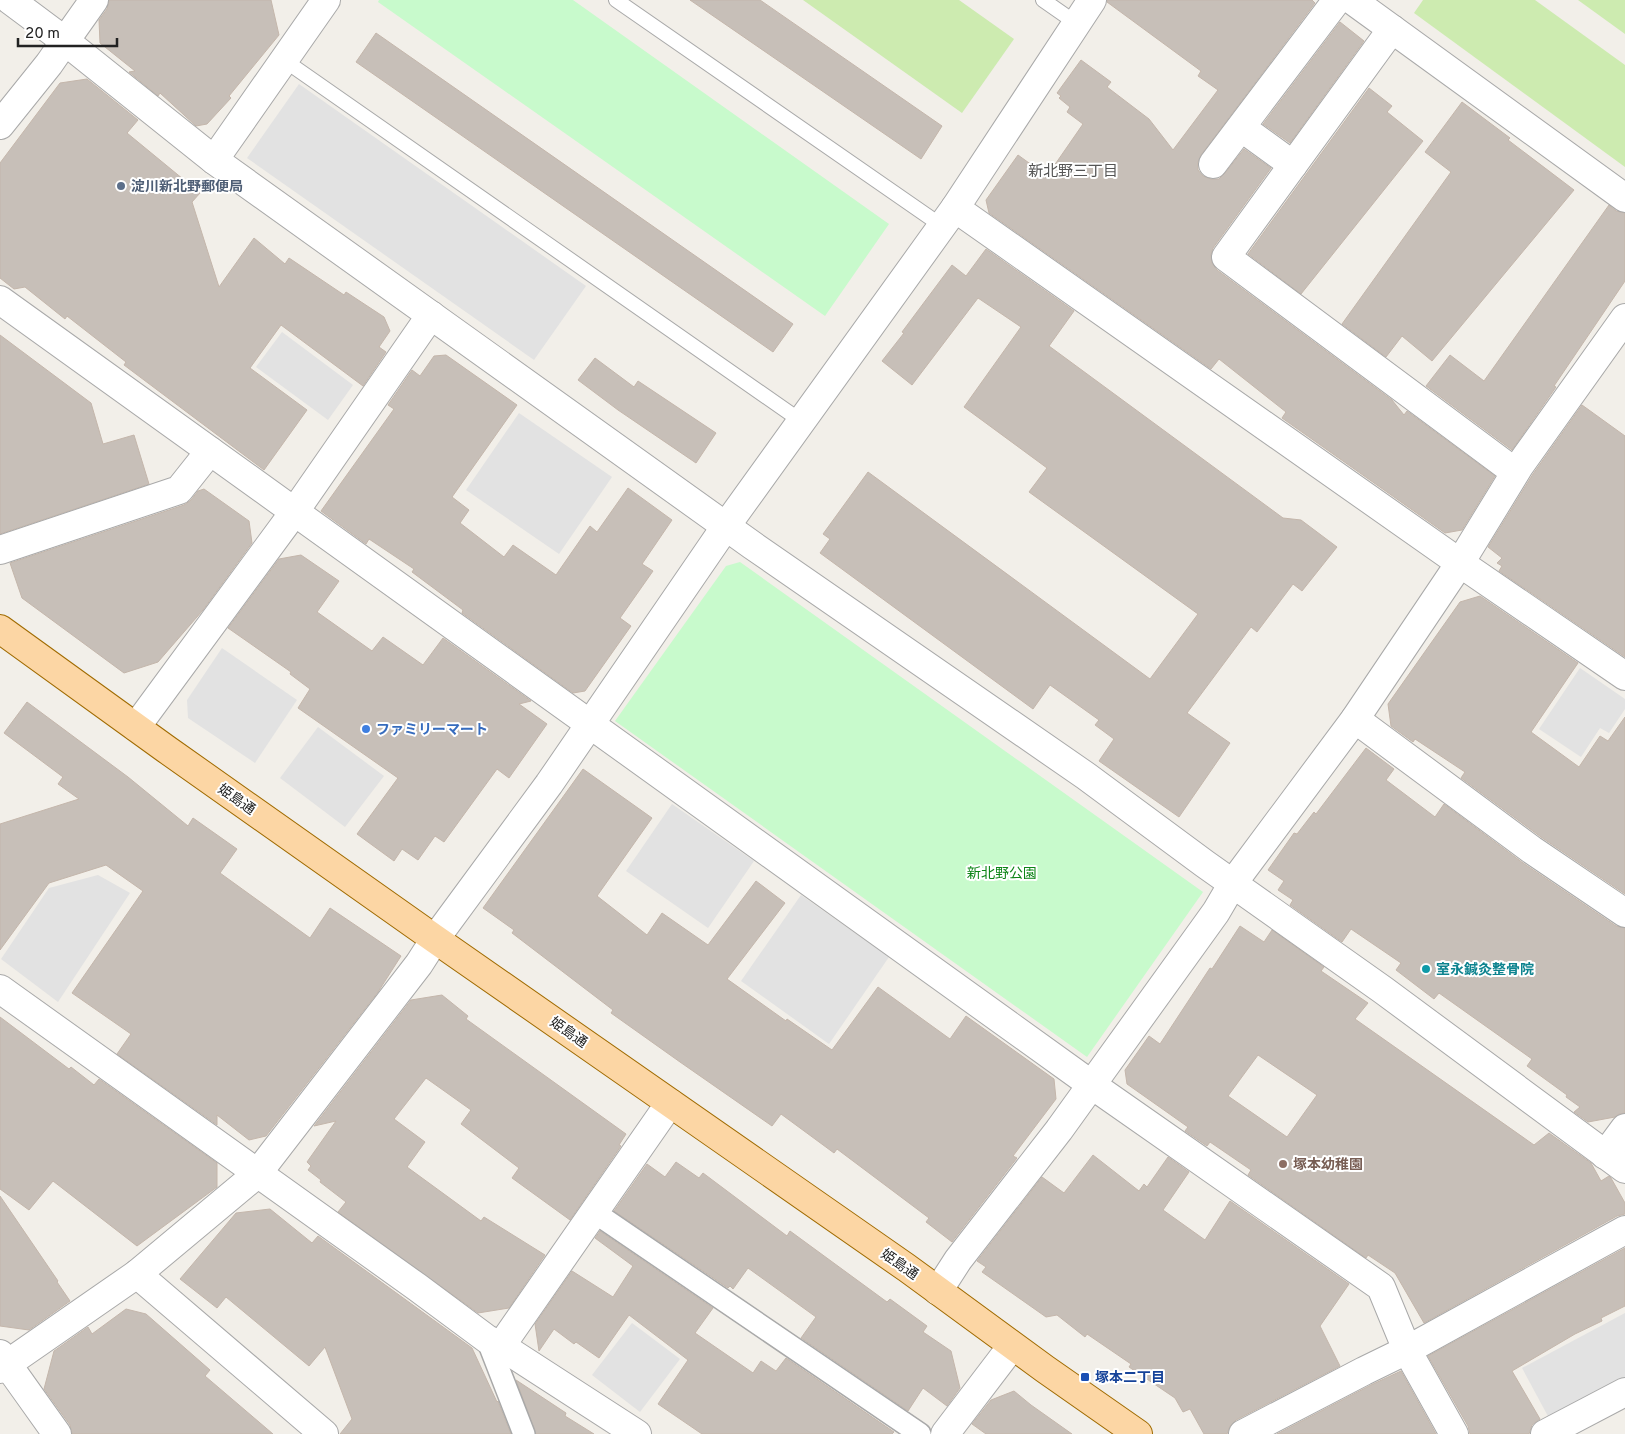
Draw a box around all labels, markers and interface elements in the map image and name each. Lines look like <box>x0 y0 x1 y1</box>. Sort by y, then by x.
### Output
scale bar <box>18 15 116 47</box>
text: 20 m <box>25 25 60 44</box>
district label: 新北野三丁目 <box>1028 162 1118 182</box>
place label: 淀川新北野郵便局 <box>131 179 243 196</box>
marker: 淀川新北野郵便局 <box>115 180 127 192</box>
place label: ファミリーマート <box>376 722 488 739</box>
marker: ファミリーマート <box>360 723 372 735</box>
street label: 姫島通 <box>214 781 258 819</box>
park label: 新北野公園 <box>967 865 1037 883</box>
place label: 室永鍼灸整骨院 <box>1436 961 1534 979</box>
marker: 室永鍼灸整骨院 <box>1420 963 1432 975</box>
street label: 姫島通 <box>546 1014 590 1052</box>
place label: 塚本幼稚園 <box>1293 1156 1363 1174</box>
marker: 塚本幼稚園 <box>1277 1158 1289 1170</box>
street label: 姫島通 <box>877 1246 921 1284</box>
place label: 塚本二丁目 <box>1095 1370 1165 1387</box>
marker: 塚本二丁目 <box>1079 1371 1091 1383</box>

